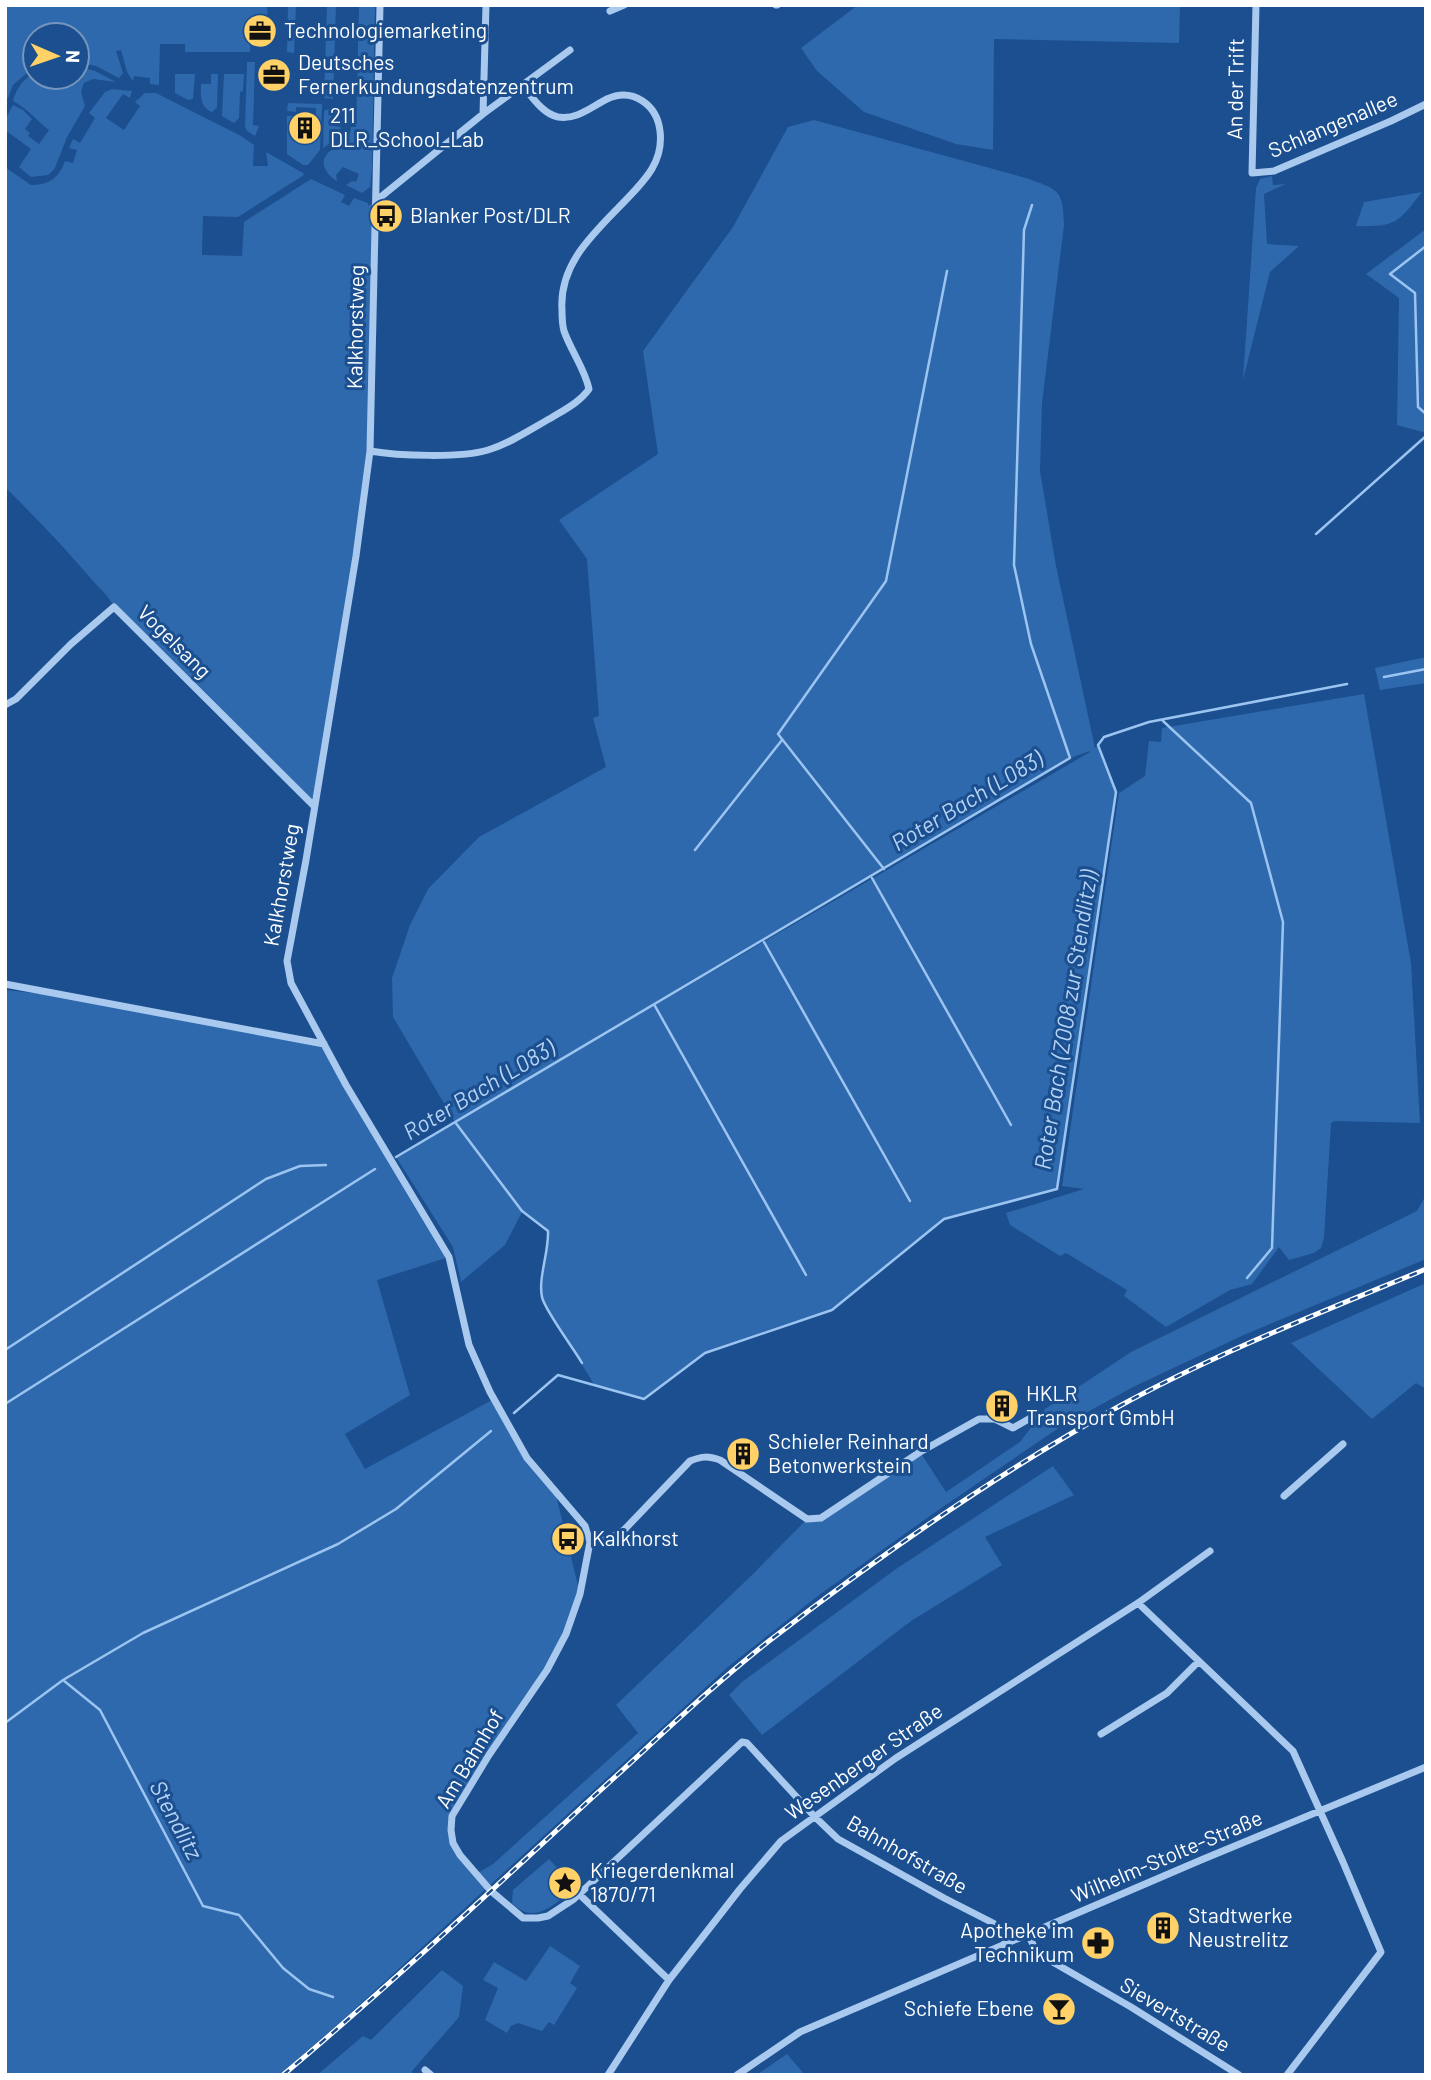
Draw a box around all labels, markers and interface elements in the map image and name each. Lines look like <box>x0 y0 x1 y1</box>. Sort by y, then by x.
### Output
office icon: Technologiemarketing <box>241 12 279 50</box>
place label: Technologiemarketing <box>284 17 487 42</box>
north arrow <box>21 21 91 91</box>
street label: An der Trift <box>1221 38 1248 140</box>
place label: Deutsches Fernerkundungsdatenzentrum <box>298 49 574 98</box>
text: N <box>62 50 85 63</box>
office icon: Deutsches Fernerkundungsdatenzentrum <box>255 56 293 94</box>
street label: Schlangenallee <box>1264 85 1401 162</box>
place label: 211 DLR_School_Lab <box>330 102 484 151</box>
building icon: 211 DLR_School_Lab <box>286 109 324 147</box>
bus stop icon: Blanker Post/DLR <box>367 197 405 235</box>
place label: Blanker Post/DLR <box>410 202 571 227</box>
street label: Kalkhorstweg <box>341 265 368 389</box>
street label: Vogelsang <box>133 599 217 683</box>
water label: Roter Bach (L083) <box>886 743 1048 856</box>
street label: Kalkhorstweg <box>257 821 304 948</box>
water label: Roter Bach (Z008 zur Stendlitz)) <box>1028 867 1103 1172</box>
water label: Roter Bach (L083) <box>398 1032 560 1145</box>
place label: HKLR Transport GmbH <box>1026 1380 1175 1429</box>
building icon: HKLR Transport GmbH <box>983 1387 1021 1425</box>
place label: Schieler Reinhard Betonwerkstein <box>768 1428 929 1477</box>
building icon: Schieler Reinhard Betonwerkstein <box>724 1435 762 1473</box>
bus stop icon: Kalkhorst <box>549 1520 587 1558</box>
place label: Kalkhorst <box>592 1525 679 1550</box>
street label: Wesenberger Straße <box>780 1697 947 1824</box>
street label: Am Bahnhof <box>429 1704 508 1812</box>
water label: Stendlitz <box>144 1775 210 1865</box>
street label: Wilhelm-Stolte-Straße <box>1067 1804 1266 1907</box>
street label: Bahnhofstraße <box>843 1809 972 1898</box>
place label: Kriegerdenkmal 1870/71 <box>590 1857 734 1906</box>
place icon: Kriegerdenkmal 1870/71 <box>546 1864 584 1902</box>
place label: Stadtwerke Neustrelitz <box>1188 1902 1293 1951</box>
building icon: Stadtwerke Neustrelitz <box>1144 1909 1182 1947</box>
place label: Apotheke im Technikum <box>960 1917 1074 1966</box>
pharmacy icon: Apotheke im Technikum <box>1079 1924 1117 1962</box>
street label: Sievertstraße <box>1116 1971 1235 2056</box>
bar icon: Schiefe Ebene <box>1040 1990 1078 2028</box>
place label: Schiefe Ebene <box>904 1995 1034 2020</box>

